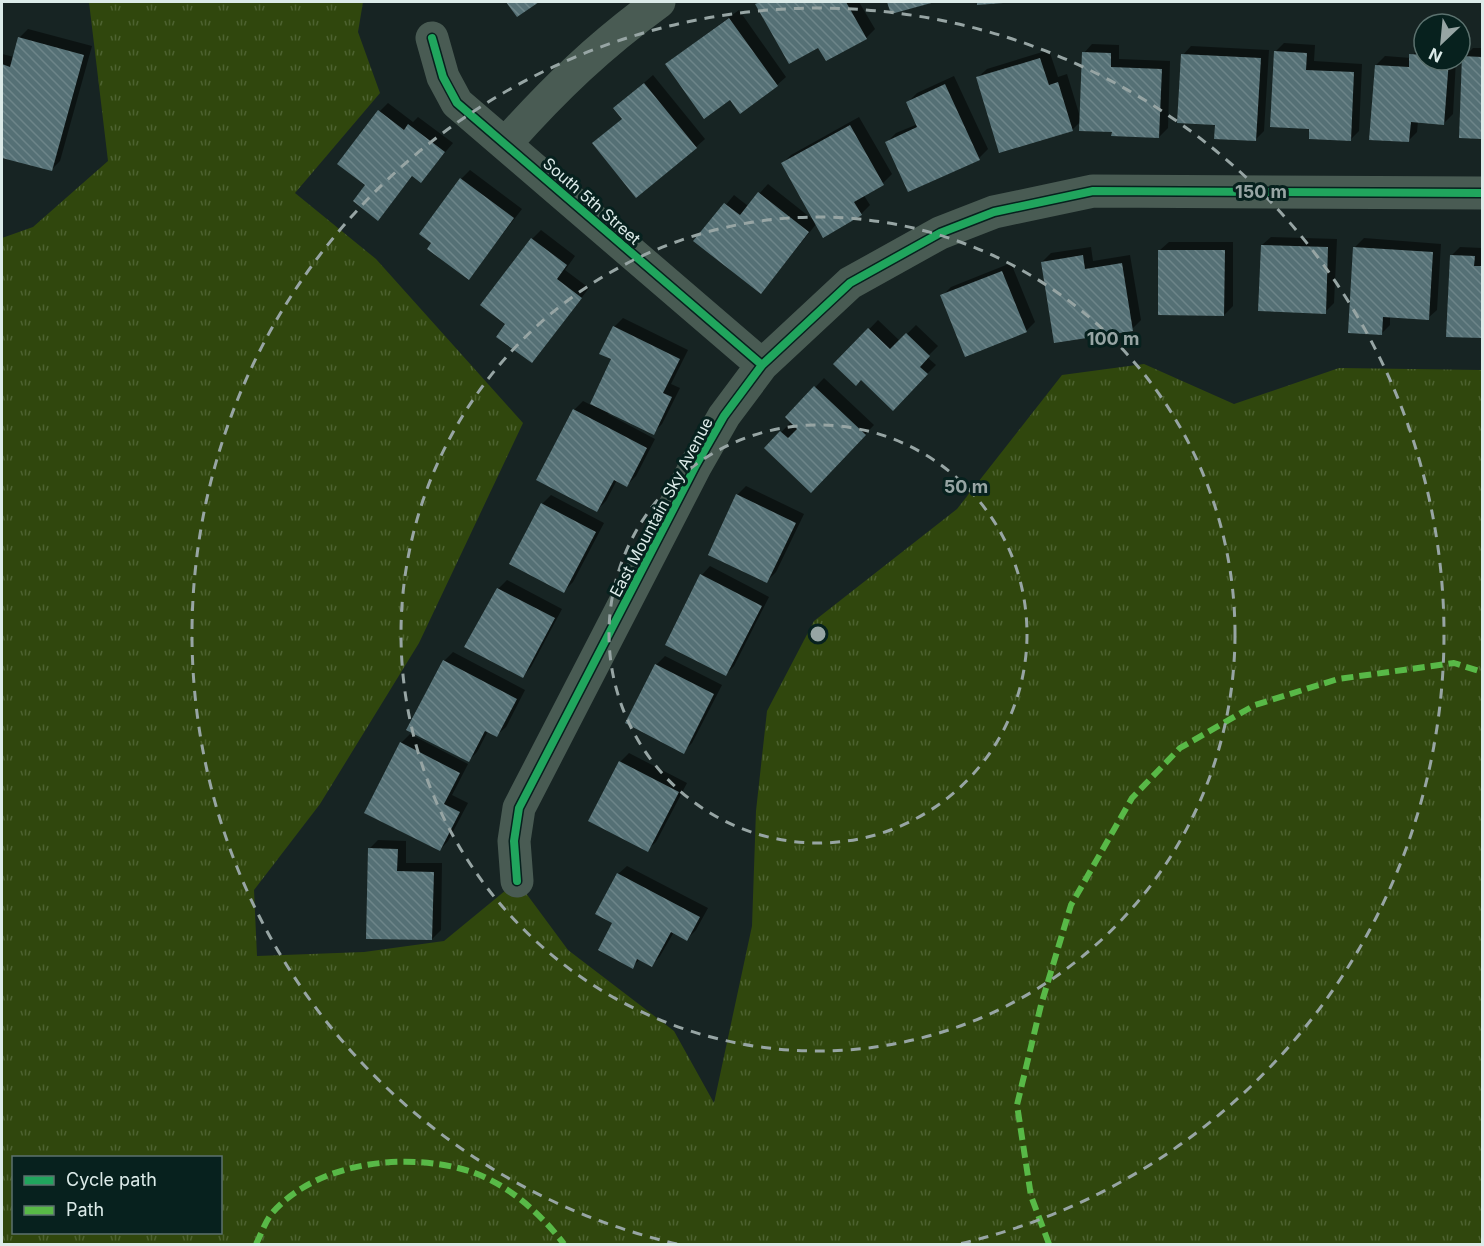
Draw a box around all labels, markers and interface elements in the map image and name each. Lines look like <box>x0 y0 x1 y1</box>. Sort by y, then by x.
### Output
north arrow <box>1412 12 1472 72</box>
text: N <box>1426 44 1445 67</box>
street label: South 5th Street <box>539 153 645 249</box>
text: 150 m <box>1235 181 1287 202</box>
text: 100 m <box>1087 328 1139 349</box>
street label: East Mountain Sky Avenue <box>605 414 717 600</box>
text: 50 m <box>944 476 988 497</box>
centre of rings <box>808 624 828 644</box>
legend <box>12 1156 222 1234</box>
text: Cycle path <box>66 1169 157 1190</box>
text: Path <box>66 1199 104 1220</box>

